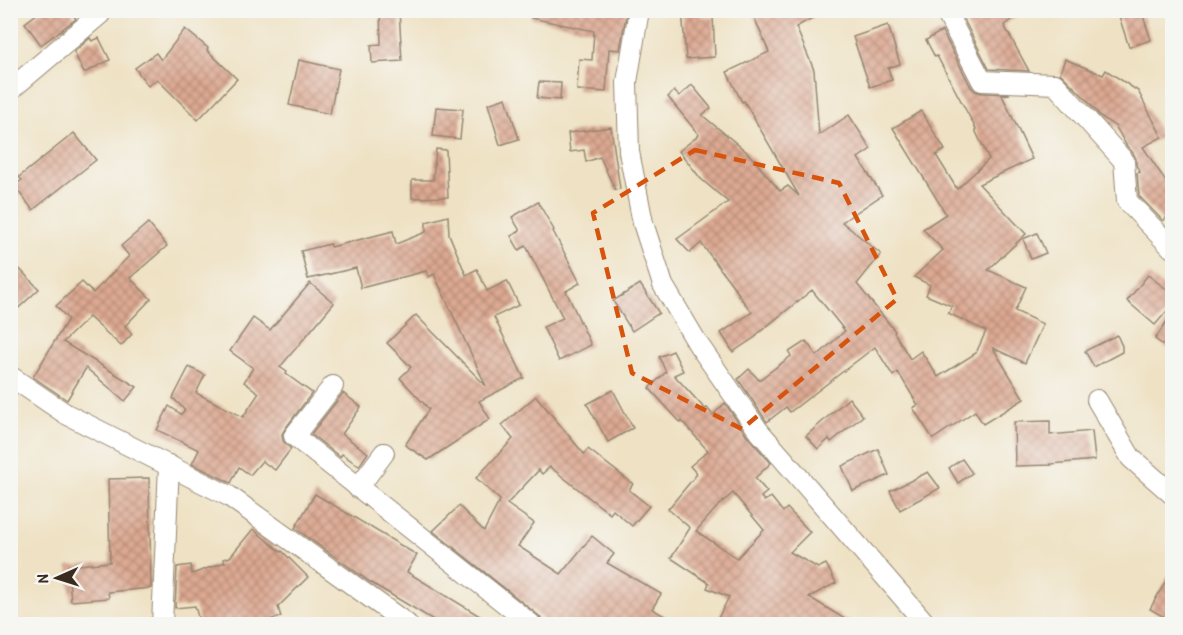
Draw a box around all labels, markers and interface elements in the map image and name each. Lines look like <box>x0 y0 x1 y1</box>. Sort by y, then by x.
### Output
north arrow <box>27 548 87 608</box>
text: N <box>31 573 53 584</box>

